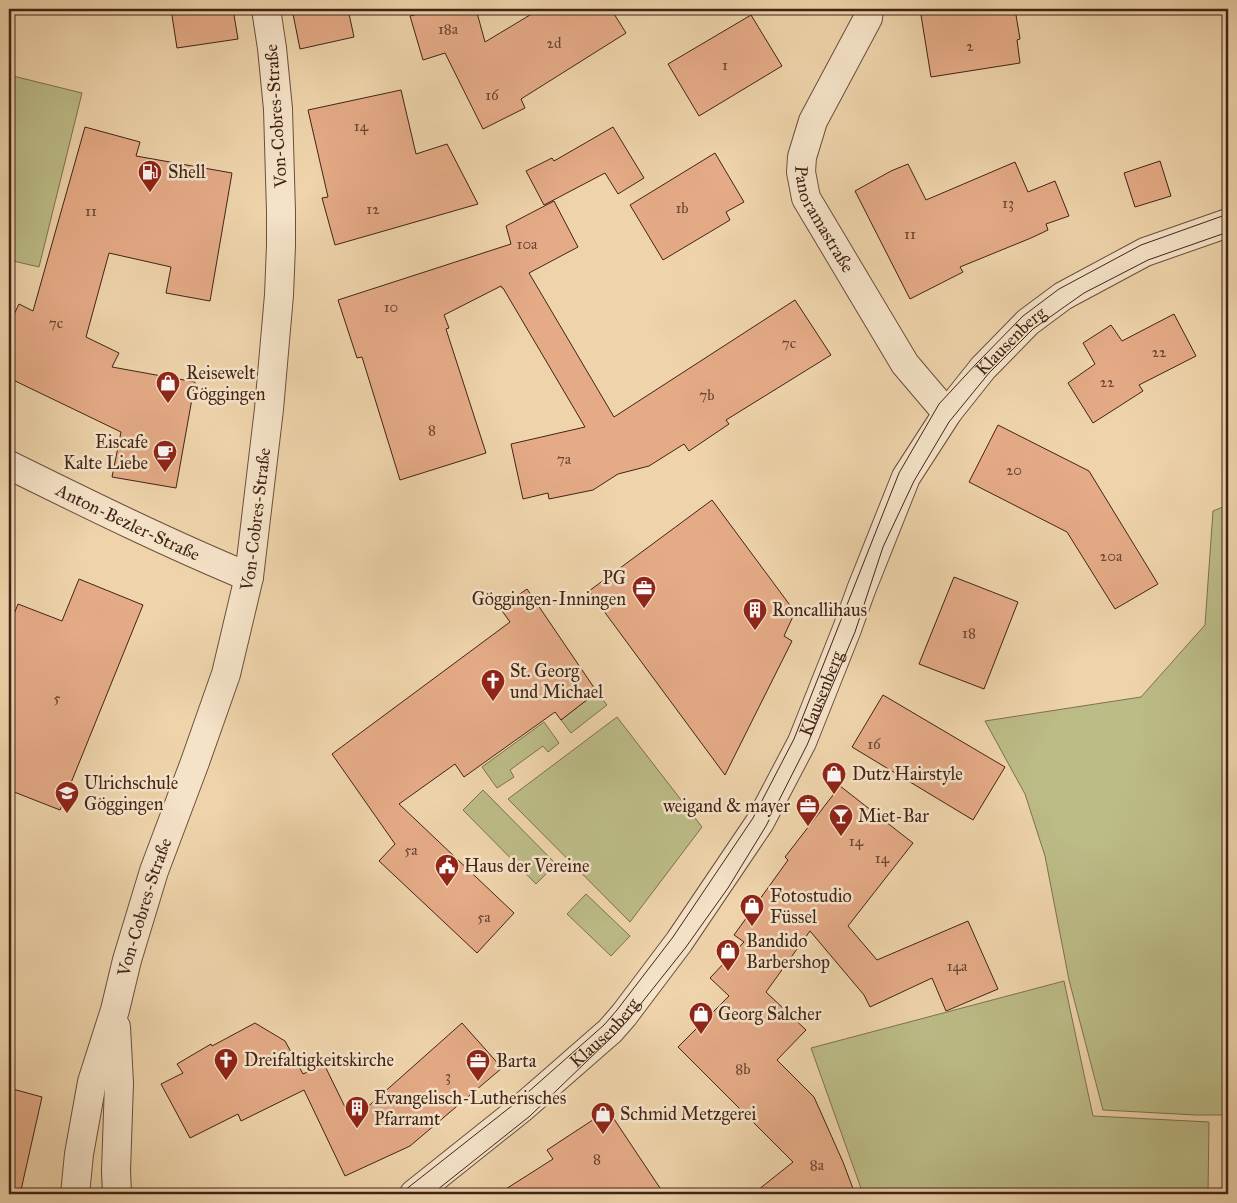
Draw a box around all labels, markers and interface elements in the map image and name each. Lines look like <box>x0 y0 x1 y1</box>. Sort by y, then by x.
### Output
house number: 18a <box>438 20 459 38</box>
house number: 2d <box>547 34 562 52</box>
house number: 2 <box>966 37 974 55</box>
street label: Von-Cobres-Straße <box>260 44 292 189</box>
house number: 1 <box>722 56 728 74</box>
house number: 16 <box>485 86 500 104</box>
house number: 14 <box>354 117 369 135</box>
fuel station icon: Shell <box>137 159 163 193</box>
place label: Shell <box>168 161 206 183</box>
street label: Panoramastraße <box>790 165 859 277</box>
house number: 13 <box>1002 194 1014 212</box>
house number: 1b <box>675 199 689 217</box>
house number: 12 <box>366 200 380 218</box>
house number: 11 <box>85 202 97 220</box>
house number: 11 <box>904 225 916 243</box>
house number: 10a <box>517 235 538 253</box>
house number: 10 <box>384 298 398 316</box>
street label: Klausenberg <box>971 301 1051 380</box>
house number: 7c <box>49 314 63 332</box>
house number: 7c <box>782 334 796 352</box>
house number: 22 <box>1152 343 1167 361</box>
place label: Reisewelt Göggingen <box>186 362 266 406</box>
shop icon: Reisewelt Göggingen <box>155 370 181 404</box>
house number: 22 <box>1100 373 1115 391</box>
house number: 7b <box>699 386 715 404</box>
house number: 8 <box>428 421 436 439</box>
place label: Eiscafe Kalte Liebe <box>63 431 148 474</box>
cafe icon: Eiscafe Kalte Liebe <box>152 439 178 473</box>
street label: Von-Cobres-Straße <box>235 446 275 594</box>
house number: 7a <box>557 450 572 468</box>
house number: 20 <box>1006 461 1022 479</box>
street label: Anton-Bezler-Straße <box>51 478 203 566</box>
house number: 20a <box>1100 547 1123 565</box>
place label: PG Göggingen-Inningen <box>472 567 626 611</box>
office icon: PG Göggingen-Inningen <box>631 575 657 609</box>
building icon: Roncallihaus <box>742 597 768 631</box>
place label: Roncallihaus <box>772 599 867 621</box>
house number: 18 <box>962 624 976 642</box>
street label: Klausenberg <box>794 647 849 739</box>
place label: St. Georg und Michael <box>510 660 603 703</box>
church icon: St. Georg und Michael <box>480 668 506 702</box>
house number: 5 <box>54 689 61 707</box>
house number: 16 <box>867 735 882 753</box>
shop icon: Dutz Hairstyle <box>821 761 847 795</box>
place label: Dutz Hairstyle <box>852 763 963 785</box>
place label: Ulrichschule Göggingen <box>84 772 178 816</box>
school or university icon: Ulrichschule Göggingen <box>54 780 80 814</box>
office icon: weigand & mayer <box>795 793 821 827</box>
place label: weigand & mayer <box>663 795 790 818</box>
bar icon: Miet-Bar <box>828 803 854 837</box>
place label: Miet-Bar <box>858 805 929 827</box>
house number: 14 <box>849 832 864 850</box>
street label: Von-Cobres-Straße <box>112 835 176 979</box>
house number: 5a <box>404 841 418 859</box>
house number: 14 <box>875 849 890 867</box>
public building icon: Haus der Vereine <box>434 853 460 887</box>
place label: Haus der Vereine <box>464 855 589 877</box>
place label: Fotostudio Füssel <box>770 885 852 928</box>
shop icon: Fotostudio Füssel <box>739 893 765 927</box>
house number: 5a <box>477 908 491 926</box>
place label: Bandido Barbershop <box>746 930 830 973</box>
shop icon: Bandido Barbershop <box>715 938 741 972</box>
house number: 14a <box>947 957 968 975</box>
street label: Klausenberg <box>565 993 645 1072</box>
shop icon: Georg Salcher <box>688 1001 714 1035</box>
place label: Georg Salcher <box>718 1003 822 1026</box>
church icon: Dreifaltigkeitskirche <box>213 1047 239 1081</box>
office icon: Barta <box>465 1048 491 1082</box>
place label: Dreifaltigkeitskirche <box>244 1049 394 1072</box>
place label: Barta <box>496 1050 537 1072</box>
house number: 8b <box>735 1060 751 1078</box>
house number: 3 <box>445 1067 451 1085</box>
place label: Evangelisch-Lutherisches Pfarramt <box>374 1087 566 1130</box>
building icon: Evangelisch-Lutherisches Pfarramt <box>344 1095 370 1129</box>
shop icon: Schmid Metzgerei <box>590 1101 616 1135</box>
place label: Schmid Metzgerei <box>620 1103 756 1126</box>
house number: 8 <box>593 1150 601 1168</box>
house number: 8a <box>810 1156 825 1174</box>

